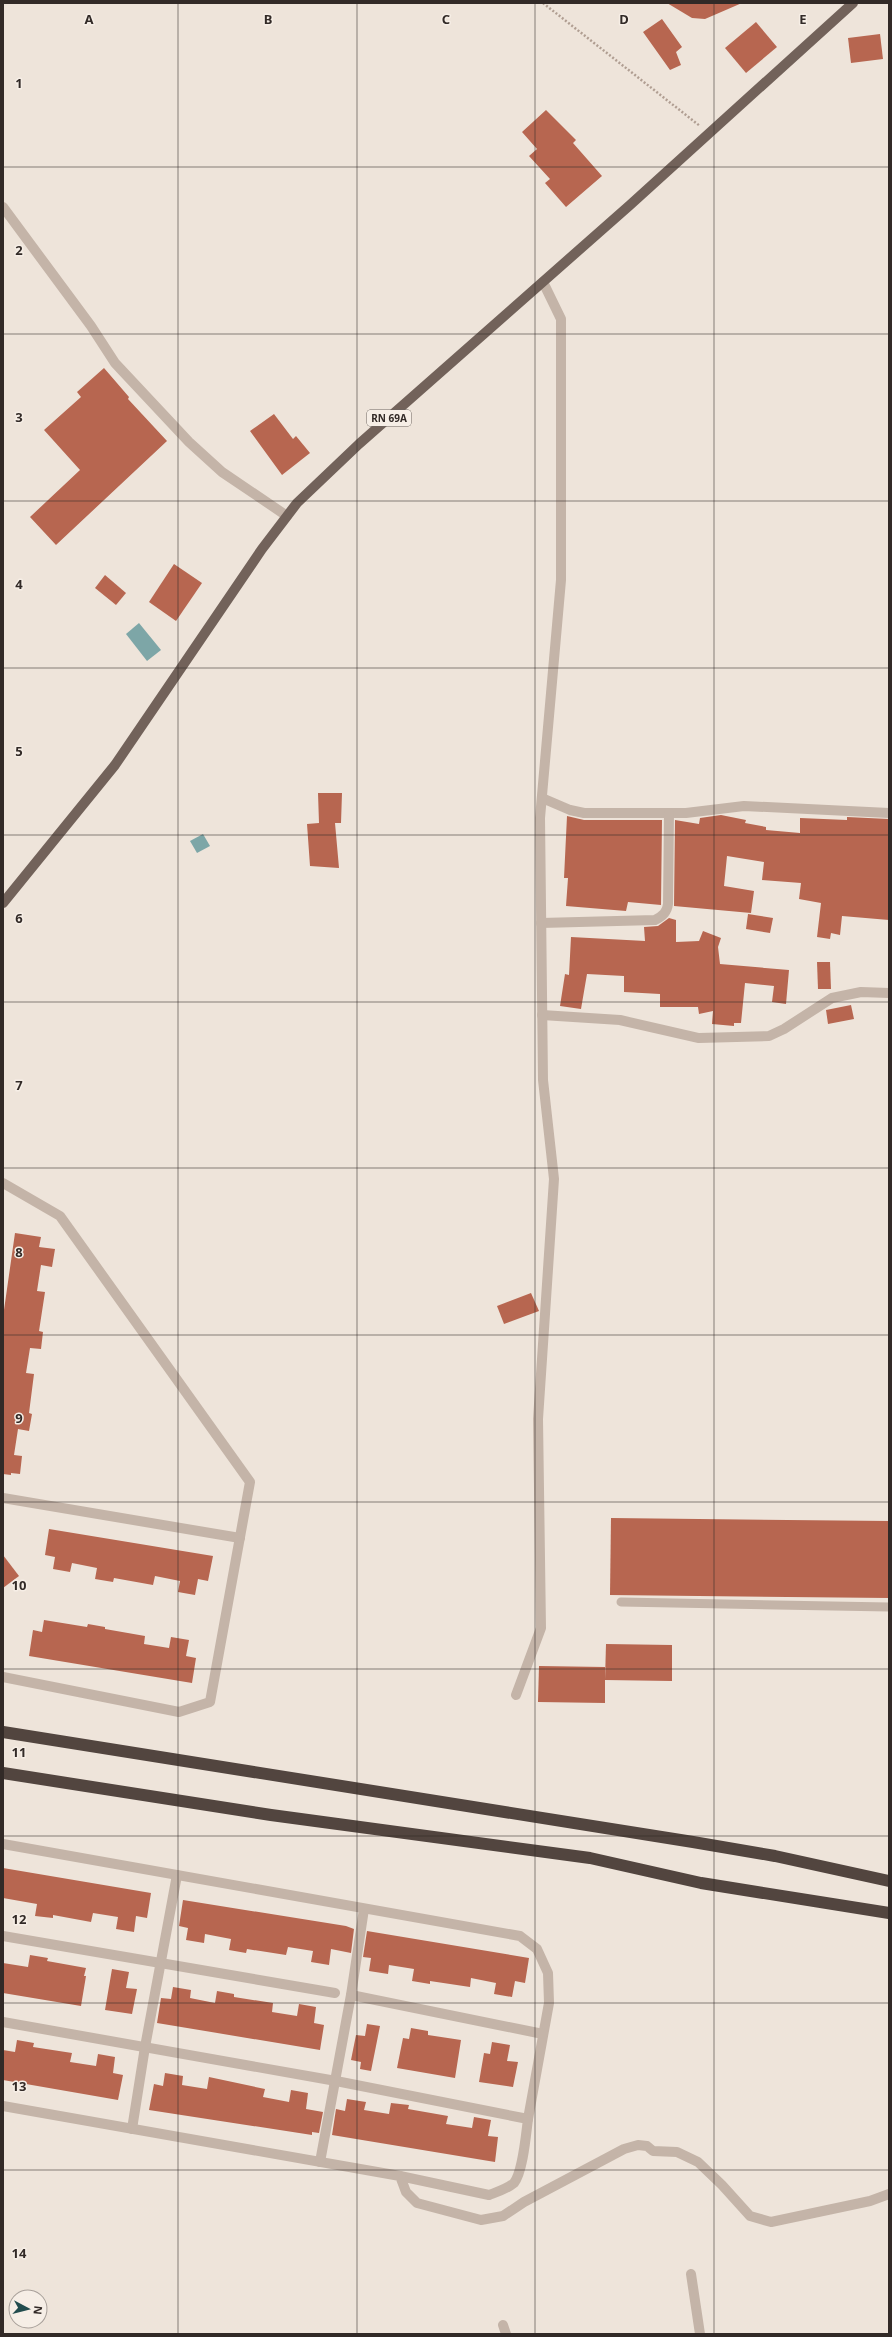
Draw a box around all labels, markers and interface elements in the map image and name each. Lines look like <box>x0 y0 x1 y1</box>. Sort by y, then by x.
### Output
text: A <box>85 10 94 28</box>
text: B <box>264 10 272 28</box>
text: C <box>442 10 450 28</box>
text: D <box>619 10 629 28</box>
text: E <box>799 10 807 28</box>
text: 1 <box>15 74 23 92</box>
text: 2 <box>15 241 23 259</box>
text: 3 <box>15 408 23 426</box>
road number: RN 69A <box>367 410 411 426</box>
text: 4 <box>15 575 23 593</box>
text: 5 <box>15 742 23 760</box>
text: 6 <box>15 909 23 927</box>
text: 7 <box>15 1076 23 1094</box>
text: 8 <box>15 1243 23 1261</box>
text: 9 <box>15 1409 23 1427</box>
text: 10 <box>12 1576 26 1594</box>
text: 11 <box>12 1743 26 1761</box>
text: 12 <box>12 1910 26 1928</box>
text: 13 <box>12 2077 26 2095</box>
text: 14 <box>12 2244 27 2262</box>
north arrow <box>8 2289 48 2329</box>
text: N <box>30 2305 46 2316</box>

